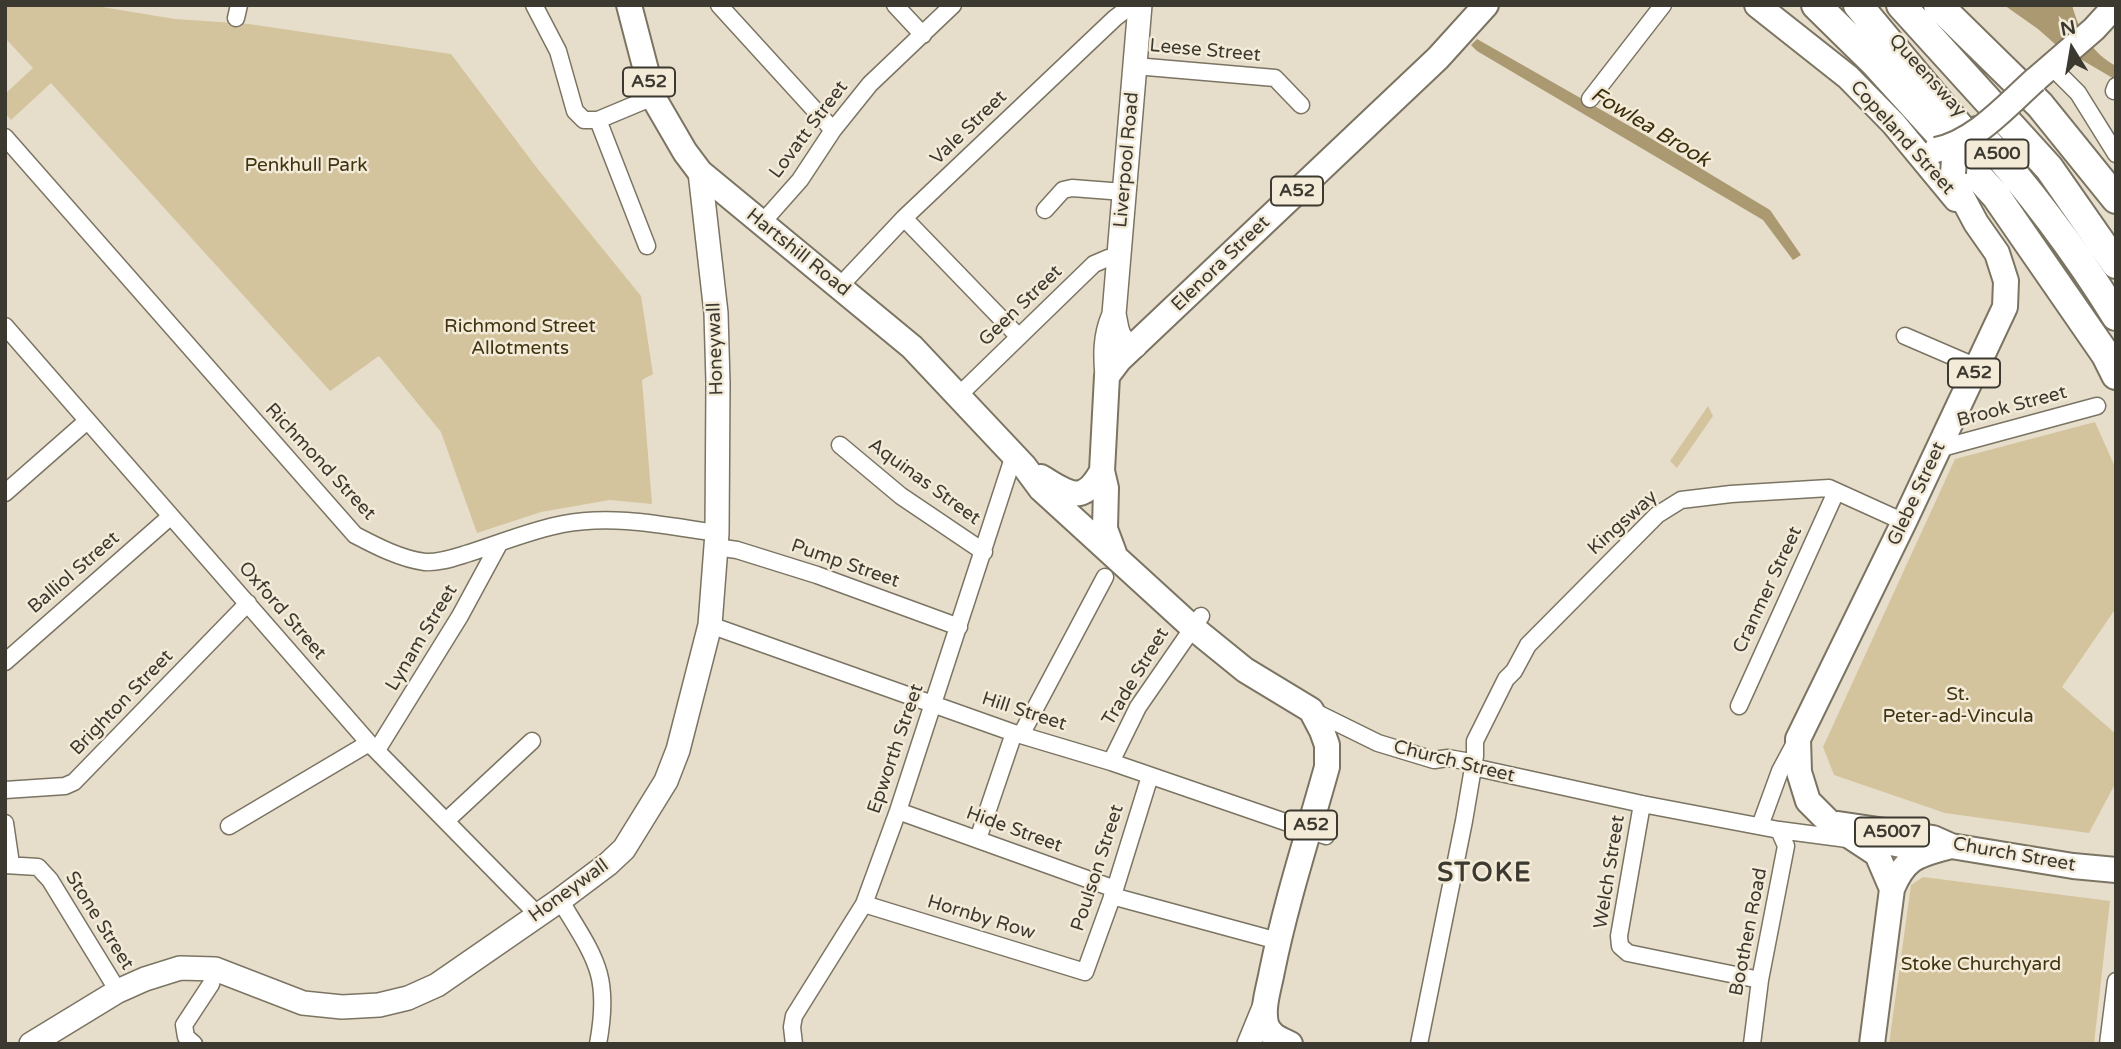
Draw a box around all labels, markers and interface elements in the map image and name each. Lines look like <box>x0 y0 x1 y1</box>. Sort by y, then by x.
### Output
north arrow <box>2037 14 2107 84</box>
text: N <box>2058 16 2078 41</box>
street label: Queensway <box>1884 30 1970 122</box>
street label: Leese Street <box>1148 35 1262 67</box>
road number: A52 <box>623 68 675 96</box>
street label: Copeland Street <box>1845 76 1959 200</box>
street label: Lovatt Street <box>765 77 853 183</box>
water label: Fowlea Brook <box>1586 83 1714 173</box>
street label: Vale Street <box>926 86 1012 170</box>
street label: Liverpool Road <box>1110 91 1144 229</box>
road number: A500 <box>1966 140 2028 168</box>
park label: Penkhull Park <box>244 155 368 177</box>
road number: A52 <box>1271 176 1323 206</box>
street label: Hartshill Road <box>741 204 855 302</box>
street label: Elenora Street <box>1167 211 1275 317</box>
street label: Geen Street <box>975 261 1067 351</box>
street label: Honeywall <box>703 302 729 396</box>
park label: Richmond Street Allotments <box>444 316 596 360</box>
road number: A52 <box>1948 358 2000 388</box>
street label: Brook Street <box>1955 381 2069 433</box>
street label: Richmond Street <box>260 399 380 525</box>
street label: Aquinas Street <box>864 434 984 530</box>
street label: Glebe Street <box>1883 438 1951 550</box>
street label: Kingsway <box>1584 486 1662 560</box>
street label: Cranmer Street <box>1729 523 1807 657</box>
street label: Balliol Street <box>24 527 124 619</box>
street label: Pump Street <box>788 535 902 593</box>
street label: Oxford Street <box>233 557 331 665</box>
street label: Lynam Street <box>381 581 463 695</box>
street label: Trade Street <box>1098 624 1174 730</box>
street label: Brighton Street <box>66 645 178 761</box>
street label: Epworth Street <box>863 681 929 817</box>
park label: St. Peter-ad-Vincula <box>1882 684 2034 728</box>
street label: Hill Street <box>979 688 1069 736</box>
street label: Church Street <box>1391 736 1517 788</box>
street label: Hide Street <box>963 802 1065 858</box>
street label: Poulson Street <box>1067 802 1129 934</box>
road number: A52 <box>1285 810 1337 840</box>
street label: Welch Street <box>1590 814 1630 930</box>
road number: A5007 <box>1855 818 1929 846</box>
street label: Church Street <box>1951 833 2077 877</box>
street label: Honeywall <box>525 854 613 928</box>
district label: STOKE <box>1438 858 1532 890</box>
street label: Boothen Road <box>1725 866 1773 998</box>
street label: Stone Street <box>60 868 138 974</box>
street label: Hornby Row <box>924 891 1038 945</box>
park label: Stoke Churchyard <box>1901 954 2061 976</box>

